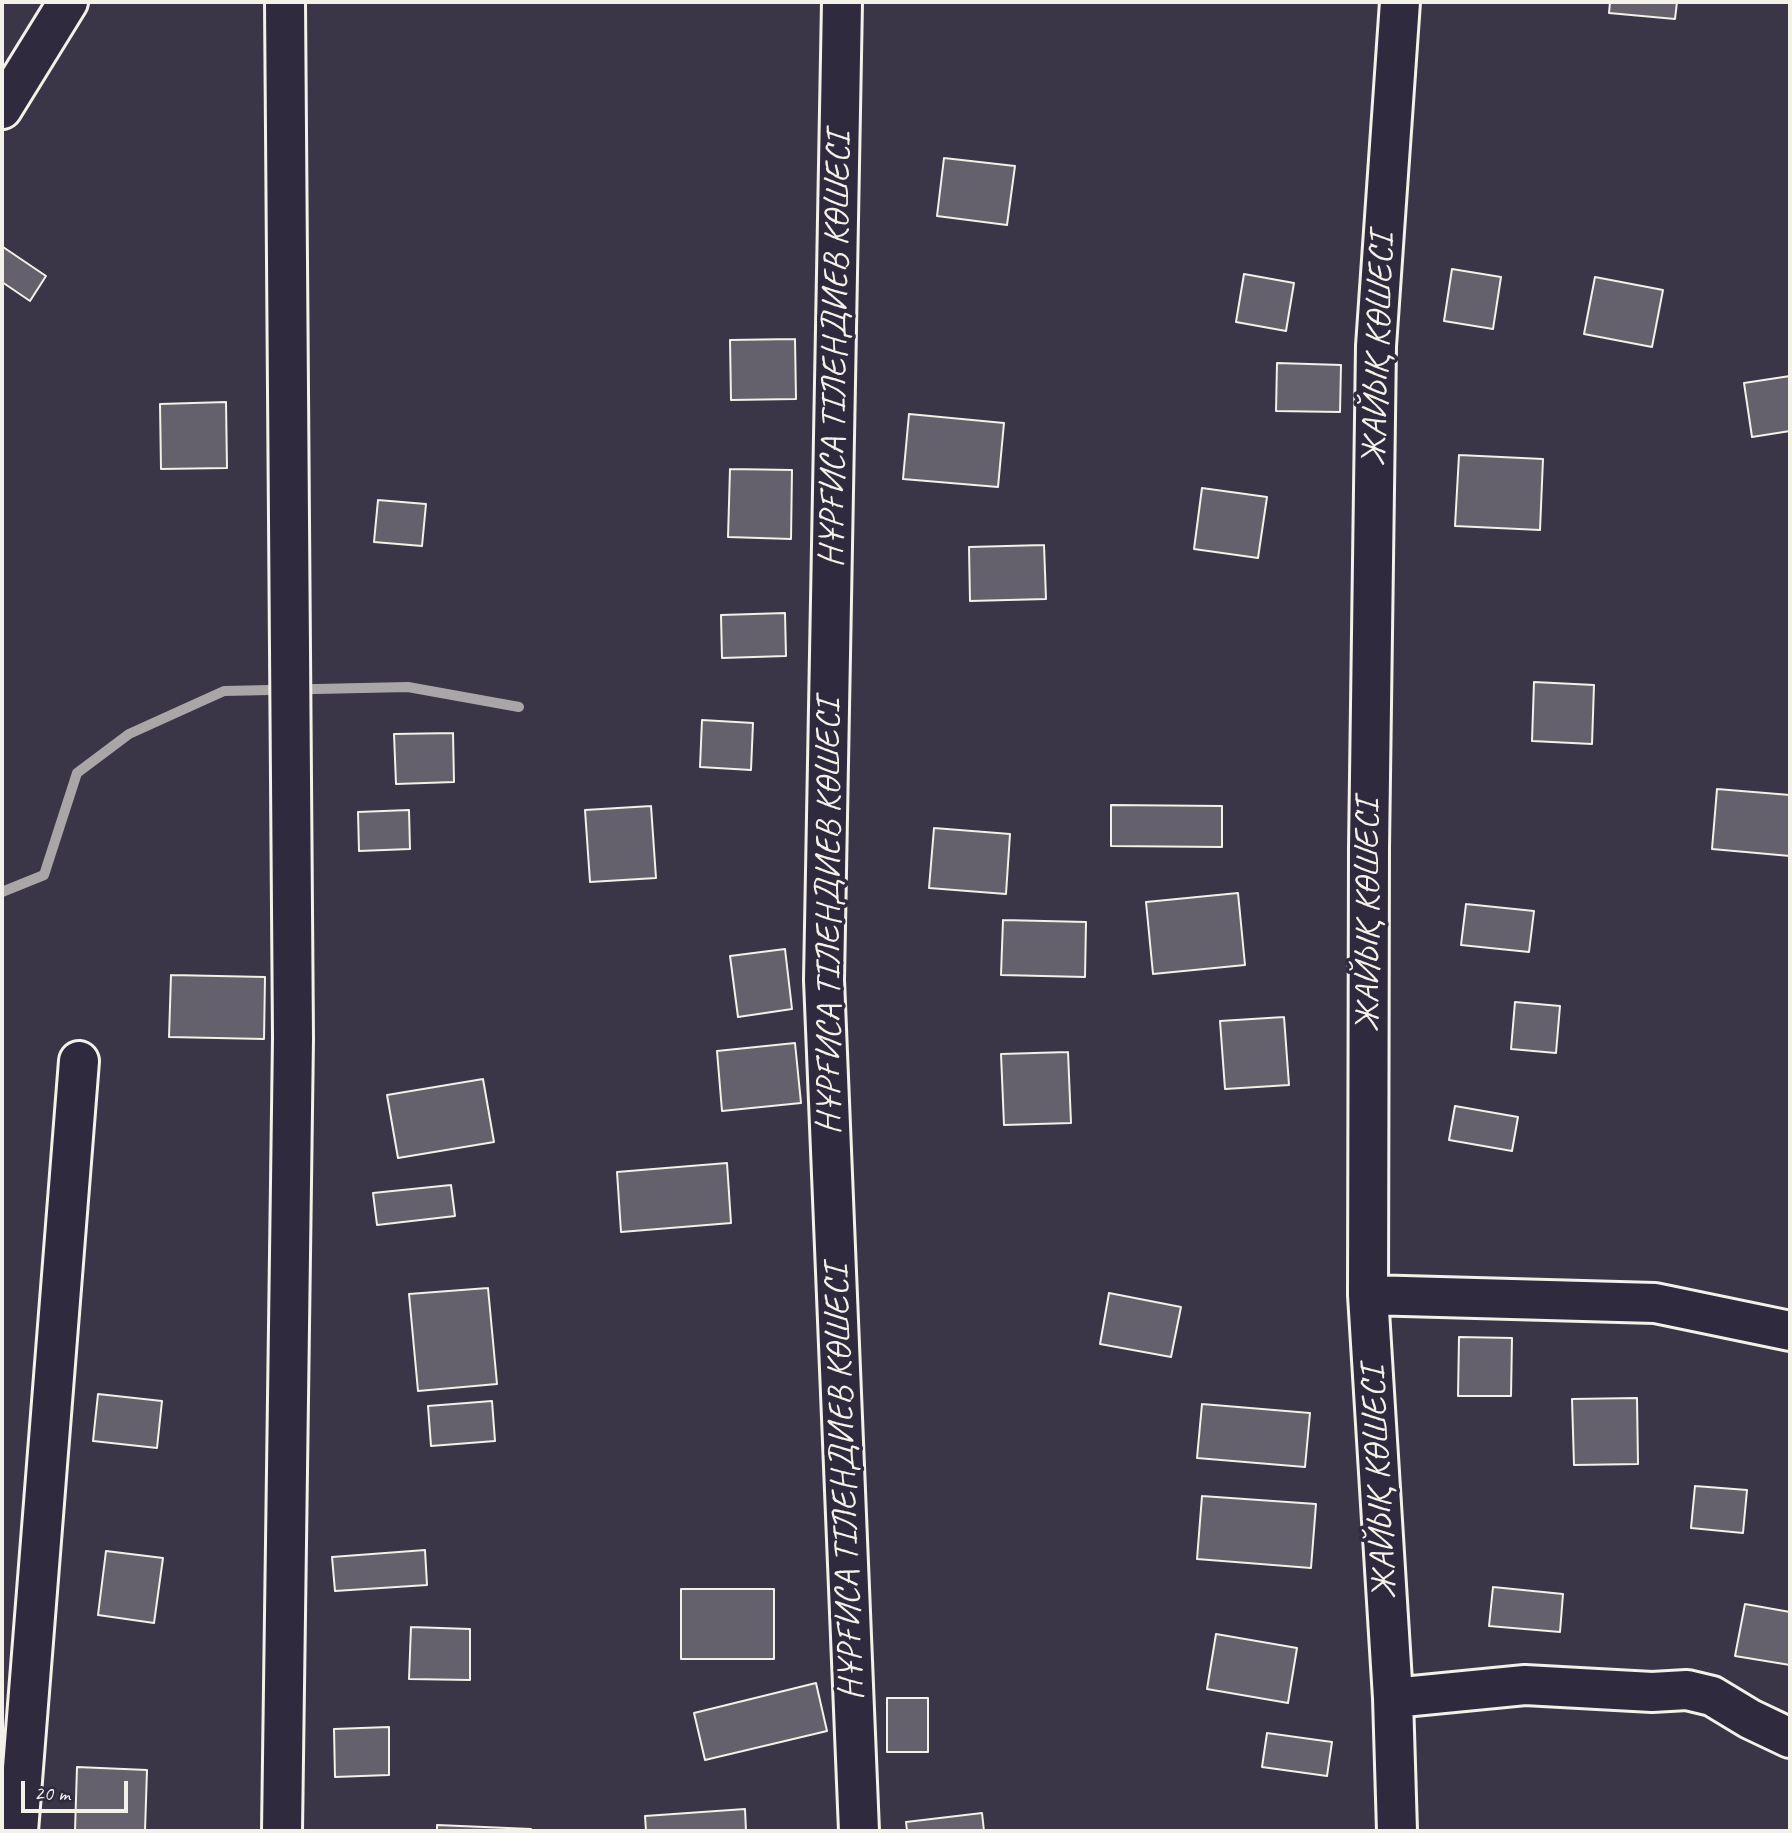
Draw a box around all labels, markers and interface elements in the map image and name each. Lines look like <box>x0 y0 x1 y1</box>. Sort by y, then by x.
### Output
street label: НҰРҒИСА ТІЛЕНДИЕВ КӨШЕСІ <box>811 132 861 568</box>
street label: ЖАЙЫҚ КӨШЕСІ <box>1354 233 1404 467</box>
street label: НҰРҒИСА ТІЛЕНДИЕВ КӨШЕСІ <box>809 700 851 1134</box>
street label: ЖАЙЫҚ КӨШЕСІ <box>1348 800 1390 1032</box>
street label: НҰРҒИСА ТІЛЕНДИЕВ КӨШЕСІ <box>816 1265 874 1701</box>
street label: ЖАЙЫҚ КӨШЕСІ <box>1353 1366 1407 1600</box>
scale bar <box>24 1766 131 1810</box>
text: 20 m <box>34 1780 70 1806</box>

